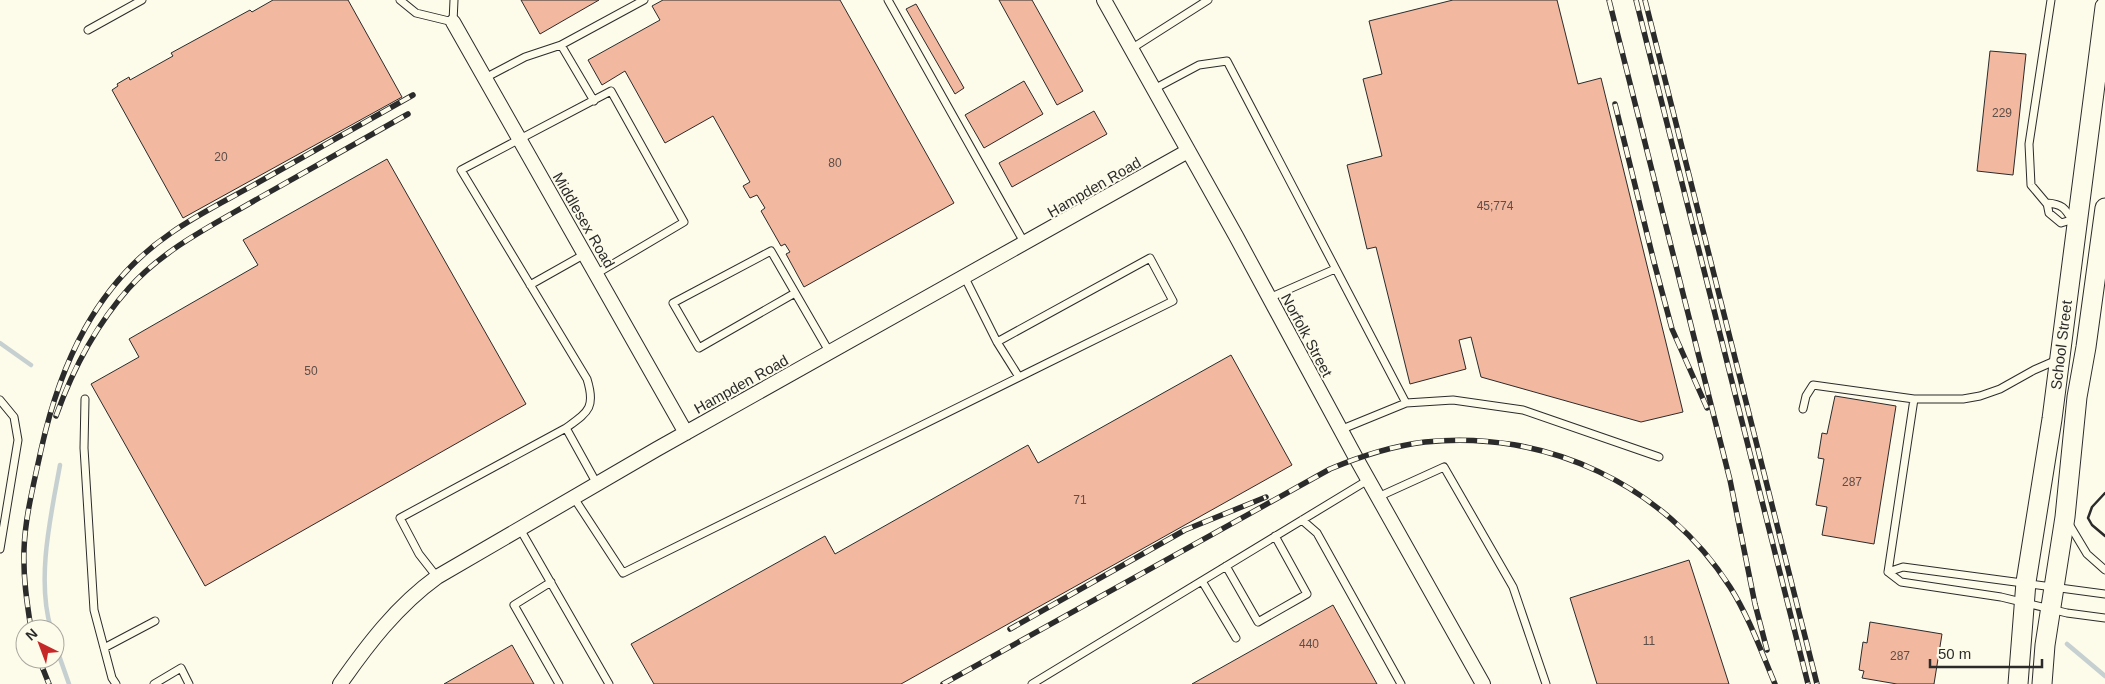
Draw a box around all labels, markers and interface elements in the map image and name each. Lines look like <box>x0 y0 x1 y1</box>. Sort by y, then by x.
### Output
house number: 229 <box>1992 106 2012 120</box>
house number: 20 <box>214 150 228 164</box>
street label: Hampden Road <box>1044 153 1144 221</box>
house number: 80 <box>828 156 842 170</box>
street label: Middlesex Road <box>550 169 618 271</box>
house number: 45;774 <box>1477 199 1514 213</box>
street label: Norfolk Street <box>1278 291 1336 380</box>
street label: School Street <box>2047 298 2075 391</box>
street label: Hampden Road <box>691 351 791 417</box>
house number: 50 <box>304 364 318 378</box>
house number: 287 <box>1842 475 1862 489</box>
house number: 71 <box>1073 493 1087 507</box>
north arrow <box>15 619 65 669</box>
text: N <box>22 625 40 644</box>
house number: 11 <box>1643 634 1656 648</box>
scale bar <box>1930 636 2042 668</box>
house number: 440 <box>1299 637 1319 651</box>
text: 50 m <box>1938 645 1971 662</box>
house number: 287 <box>1890 649 1910 663</box>

